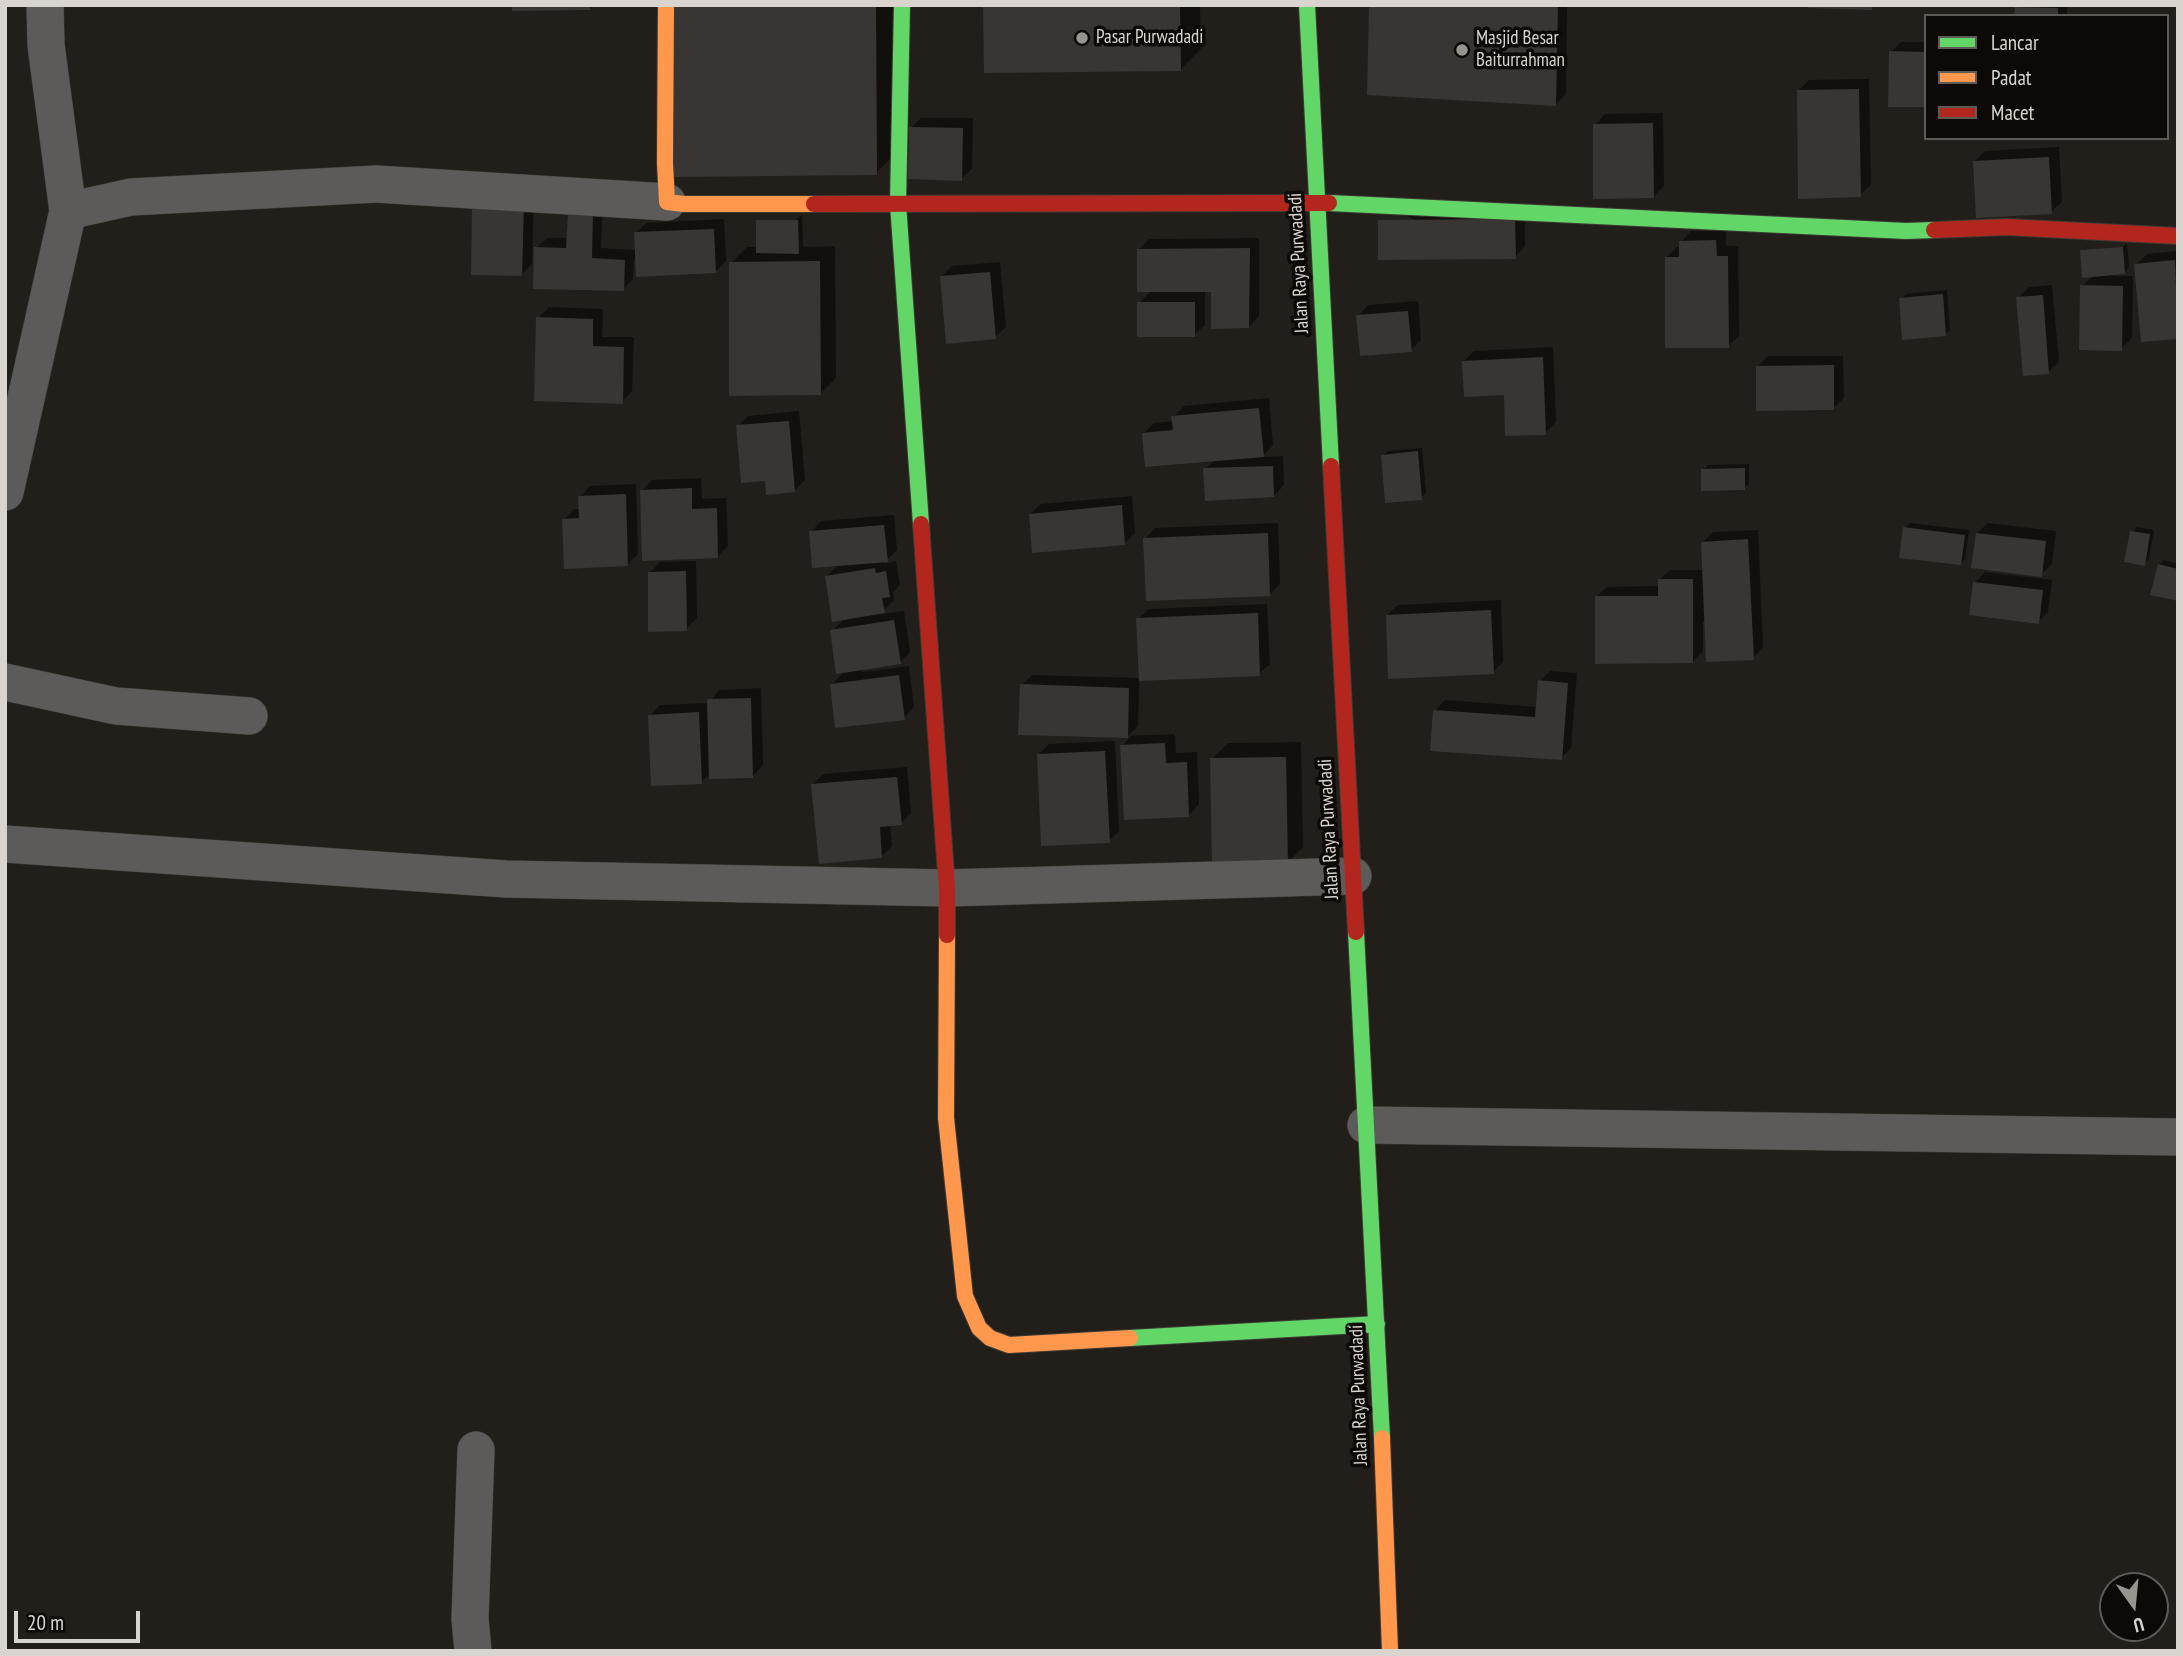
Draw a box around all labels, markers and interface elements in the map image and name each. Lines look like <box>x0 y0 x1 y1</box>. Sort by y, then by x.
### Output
legend <box>1924 14 2169 140</box>
place label: Pasar Purwadadi <box>1096 27 1203 49</box>
place label: Masjid Besar Baiturrahman <box>1476 28 1565 72</box>
text: Lancar <box>1991 29 2039 56</box>
marker: Pasar Purwadadi <box>1074 30 1090 46</box>
marker: Masjid Besar Baiturrahman <box>1454 42 1470 58</box>
text: Padat <box>1991 64 2032 91</box>
text: Macet <box>1991 99 2034 126</box>
street label: Jalan Raya Purwadadi <box>1284 192 1314 334</box>
street label: Jalan Raya Purwadadi <box>1314 758 1344 900</box>
street label: Jalan Raya Purwadadi <box>1345 1324 1373 1466</box>
north arrow <box>2099 1572 2169 1642</box>
scale bar <box>18 1596 144 1640</box>
text: 20 m <box>27 1609 64 1636</box>
text: U <box>2131 1612 2147 1638</box>

